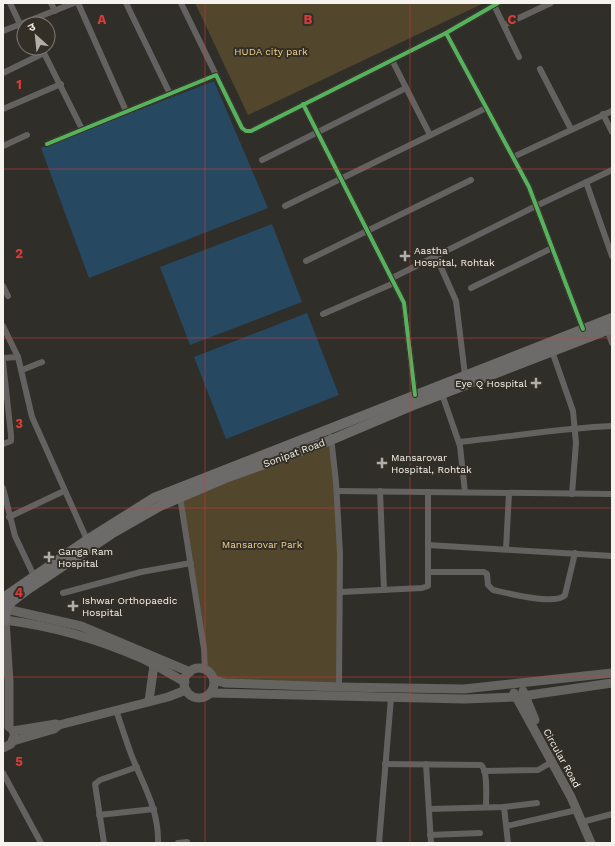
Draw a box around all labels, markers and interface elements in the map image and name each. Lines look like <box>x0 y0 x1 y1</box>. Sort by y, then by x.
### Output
text: A <box>98 12 107 27</box>
text: B <box>304 12 313 27</box>
text: C <box>508 12 517 27</box>
north arrow <box>16 16 56 56</box>
text: उ <box>26 20 38 35</box>
park label: HUDA city park <box>234 46 308 57</box>
text: 1 <box>16 77 22 92</box>
place label: Aastha Hospital, Rohtak <box>414 245 495 268</box>
text: 2 <box>15 246 23 261</box>
marker: Aastha Hospital, Rohtak <box>399 250 411 262</box>
marker: Eye Q Hospital <box>530 377 542 389</box>
place label: Eye Q Hospital <box>455 378 527 389</box>
text: 3 <box>15 416 23 431</box>
street label: Sonipat Road <box>262 437 326 469</box>
place label: Mansarovar Hospital, Rohtak <box>391 452 472 475</box>
marker: Mansarovar Hospital, Rohtak <box>376 457 388 469</box>
park label: Mansarovar Park <box>222 539 303 550</box>
place label: Ganga Ram Hospital <box>58 546 113 569</box>
marker: Ganga Ram Hospital <box>43 551 55 563</box>
text: 4 <box>15 585 24 600</box>
place label: Ishwar Orthopaedic Hospital <box>82 595 178 618</box>
marker: Ishwar Orthopaedic Hospital <box>67 600 79 612</box>
street label: Circular Road <box>541 727 583 789</box>
text: 5 <box>15 754 23 769</box>

